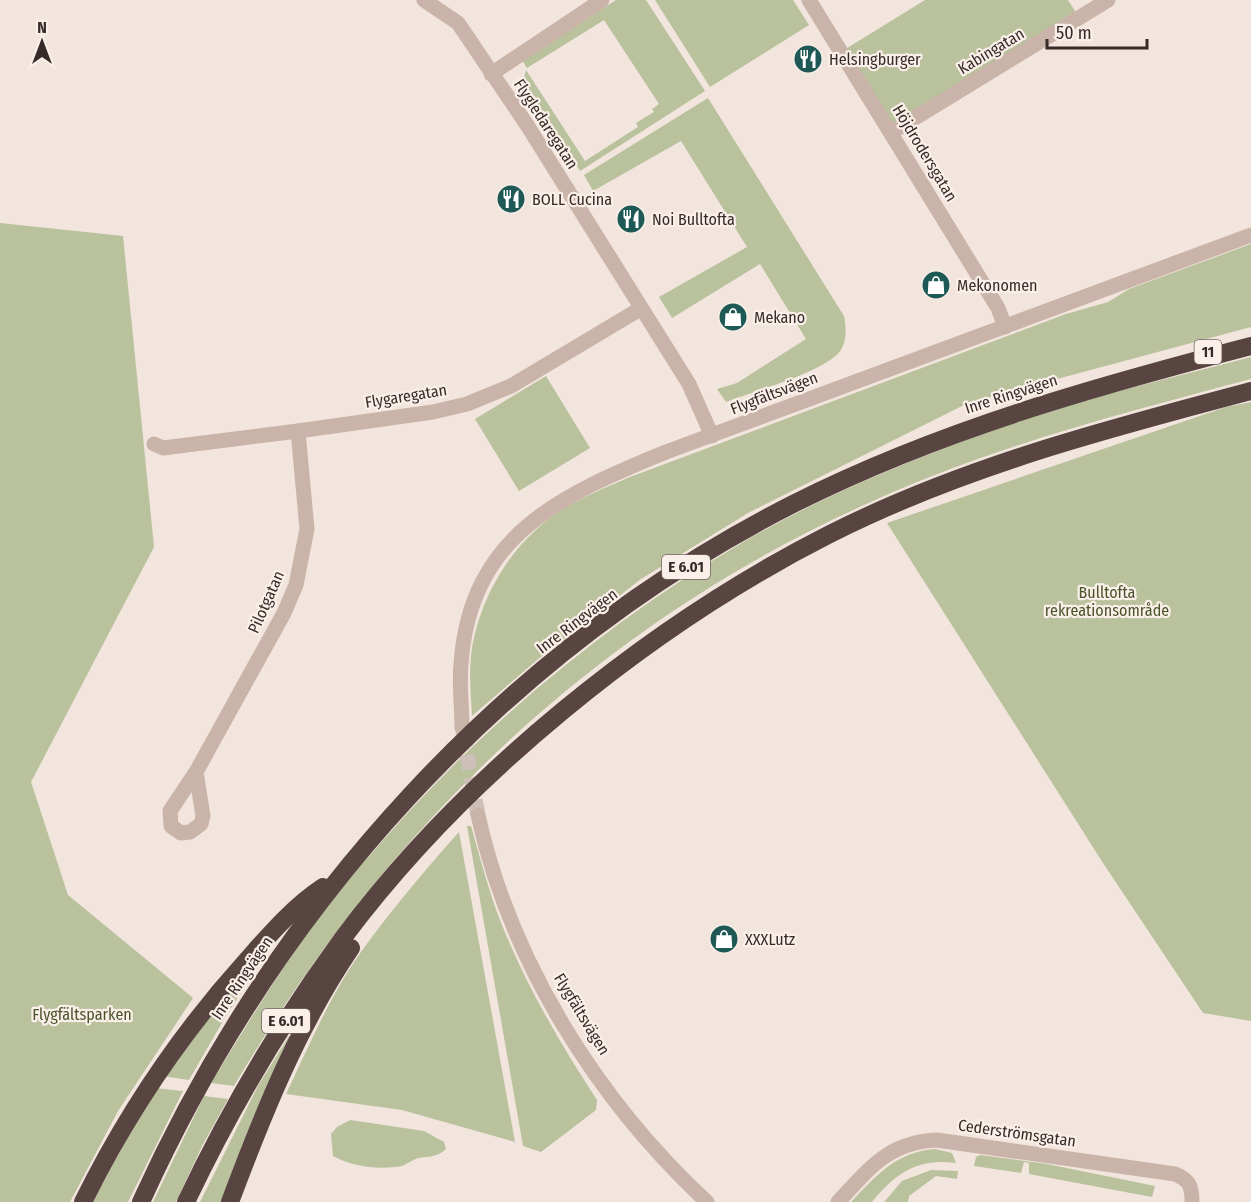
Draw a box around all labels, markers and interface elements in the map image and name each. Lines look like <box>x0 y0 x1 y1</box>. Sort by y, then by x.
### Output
north arrow <box>12 12 72 72</box>
scale bar <box>1047 12 1148 50</box>
text: N <box>37 18 47 37</box>
text: 50 m <box>1056 22 1092 44</box>
street label: Kabingatan <box>955 24 1027 78</box>
restaurant icon: Helsingburger <box>792 43 824 75</box>
place label: Helsingburger <box>829 50 921 69</box>
street label: Flygledaregatan <box>510 75 582 173</box>
street label: Höjdrodersgatan <box>889 101 961 205</box>
restaurant icon: BOLL Cucina <box>495 183 527 215</box>
place label: BOLL Cucina <box>532 190 612 209</box>
restaurant icon: Noi Bulltofta <box>615 203 647 235</box>
place label: Noi Bulltofta <box>652 210 735 229</box>
shop icon: Mekonomen <box>920 269 952 301</box>
place label: Mekonomen <box>957 276 1038 295</box>
shop icon: Mekano <box>717 301 749 333</box>
place label: Mekano <box>754 308 805 327</box>
road number: 11 <box>1194 340 1222 364</box>
street label: Flygfältsvägen <box>728 368 820 418</box>
street label: Inre Ringvägen <box>962 370 1060 418</box>
street label: Flygaregatan <box>364 380 448 412</box>
road number: E 6.01 <box>662 555 710 579</box>
street label: Pilotgatan <box>244 568 288 636</box>
park label: Bulltofta rekreationsområde <box>1045 583 1169 620</box>
street label: Inre Ringvägen <box>533 584 621 658</box>
shop icon: XXXLutz <box>708 923 740 955</box>
place label: XXXLutz <box>745 930 795 949</box>
street label: Inre Ringvägen <box>207 933 277 1023</box>
street label: Flygfältsvägen <box>550 970 614 1058</box>
park label: Flygfältsparken <box>32 1005 132 1024</box>
road number: E 6.01 <box>262 1009 310 1033</box>
street label: Cederströmsgatan <box>957 1115 1077 1151</box>

